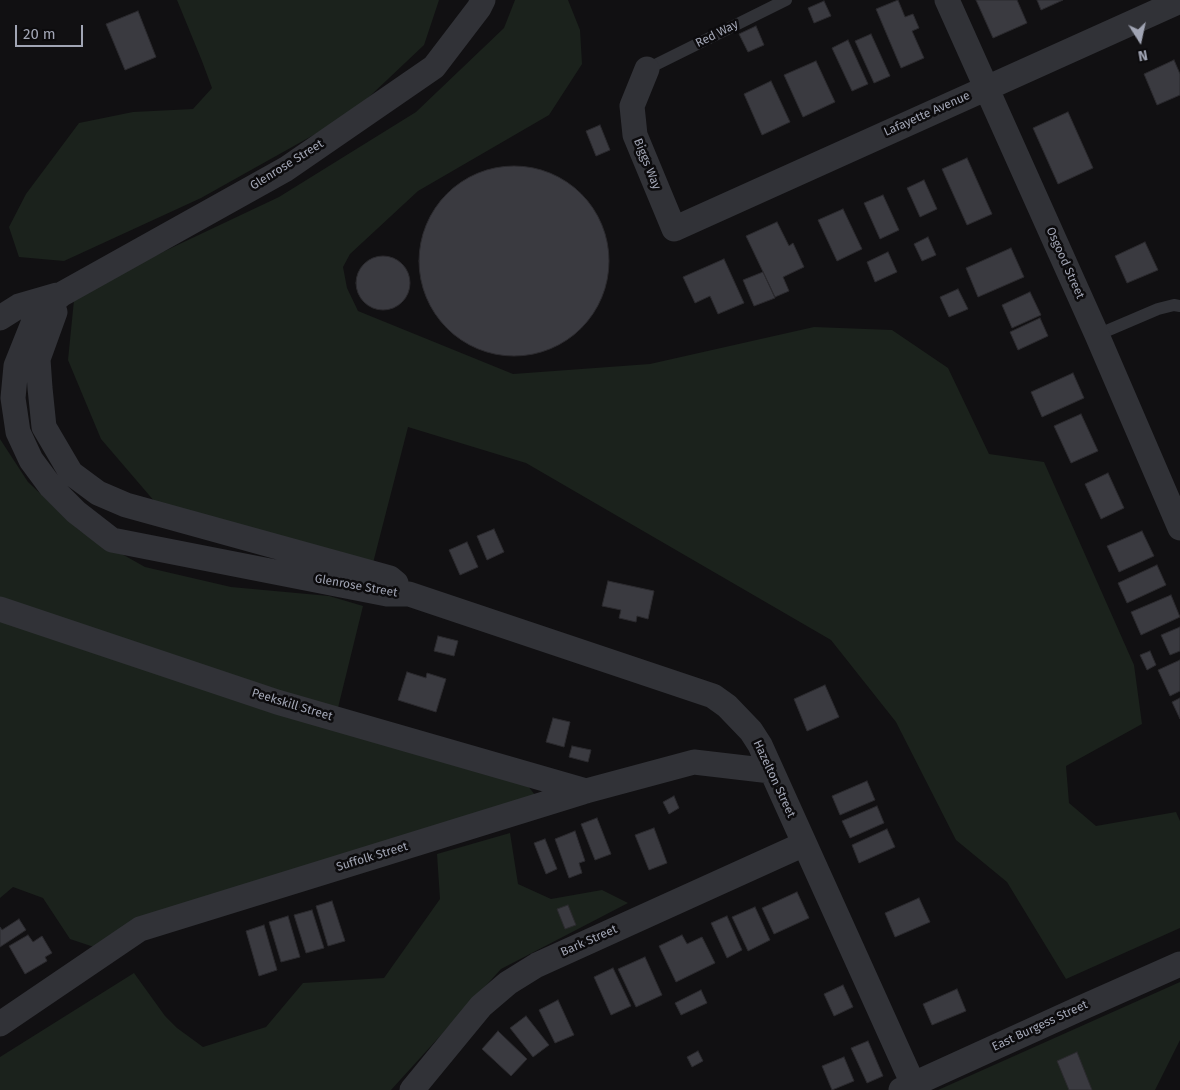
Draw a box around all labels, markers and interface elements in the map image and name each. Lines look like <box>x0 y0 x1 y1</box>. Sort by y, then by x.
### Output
scale bar <box>18 15 85 47</box>
north arrow <box>1115 15 1165 65</box>
street label: Red Way <box>693 17 741 51</box>
text: 20 m <box>23 25 56 43</box>
text: N <box>1137 46 1149 64</box>
street label: Lafayette Avenue <box>882 89 972 139</box>
street label: Biggs Way <box>630 136 664 192</box>
street label: Glenrose Street <box>248 137 326 193</box>
street label: Osgood Street <box>1043 225 1087 301</box>
street label: Glenrose Street <box>314 572 398 600</box>
street label: Peekskill Street <box>250 686 334 724</box>
street label: Hazelton Street <box>750 738 798 820</box>
street label: Suffolk Street <box>335 839 409 875</box>
street label: Bark Street <box>559 922 619 960</box>
street label: East Burgess Street <box>990 998 1090 1054</box>

